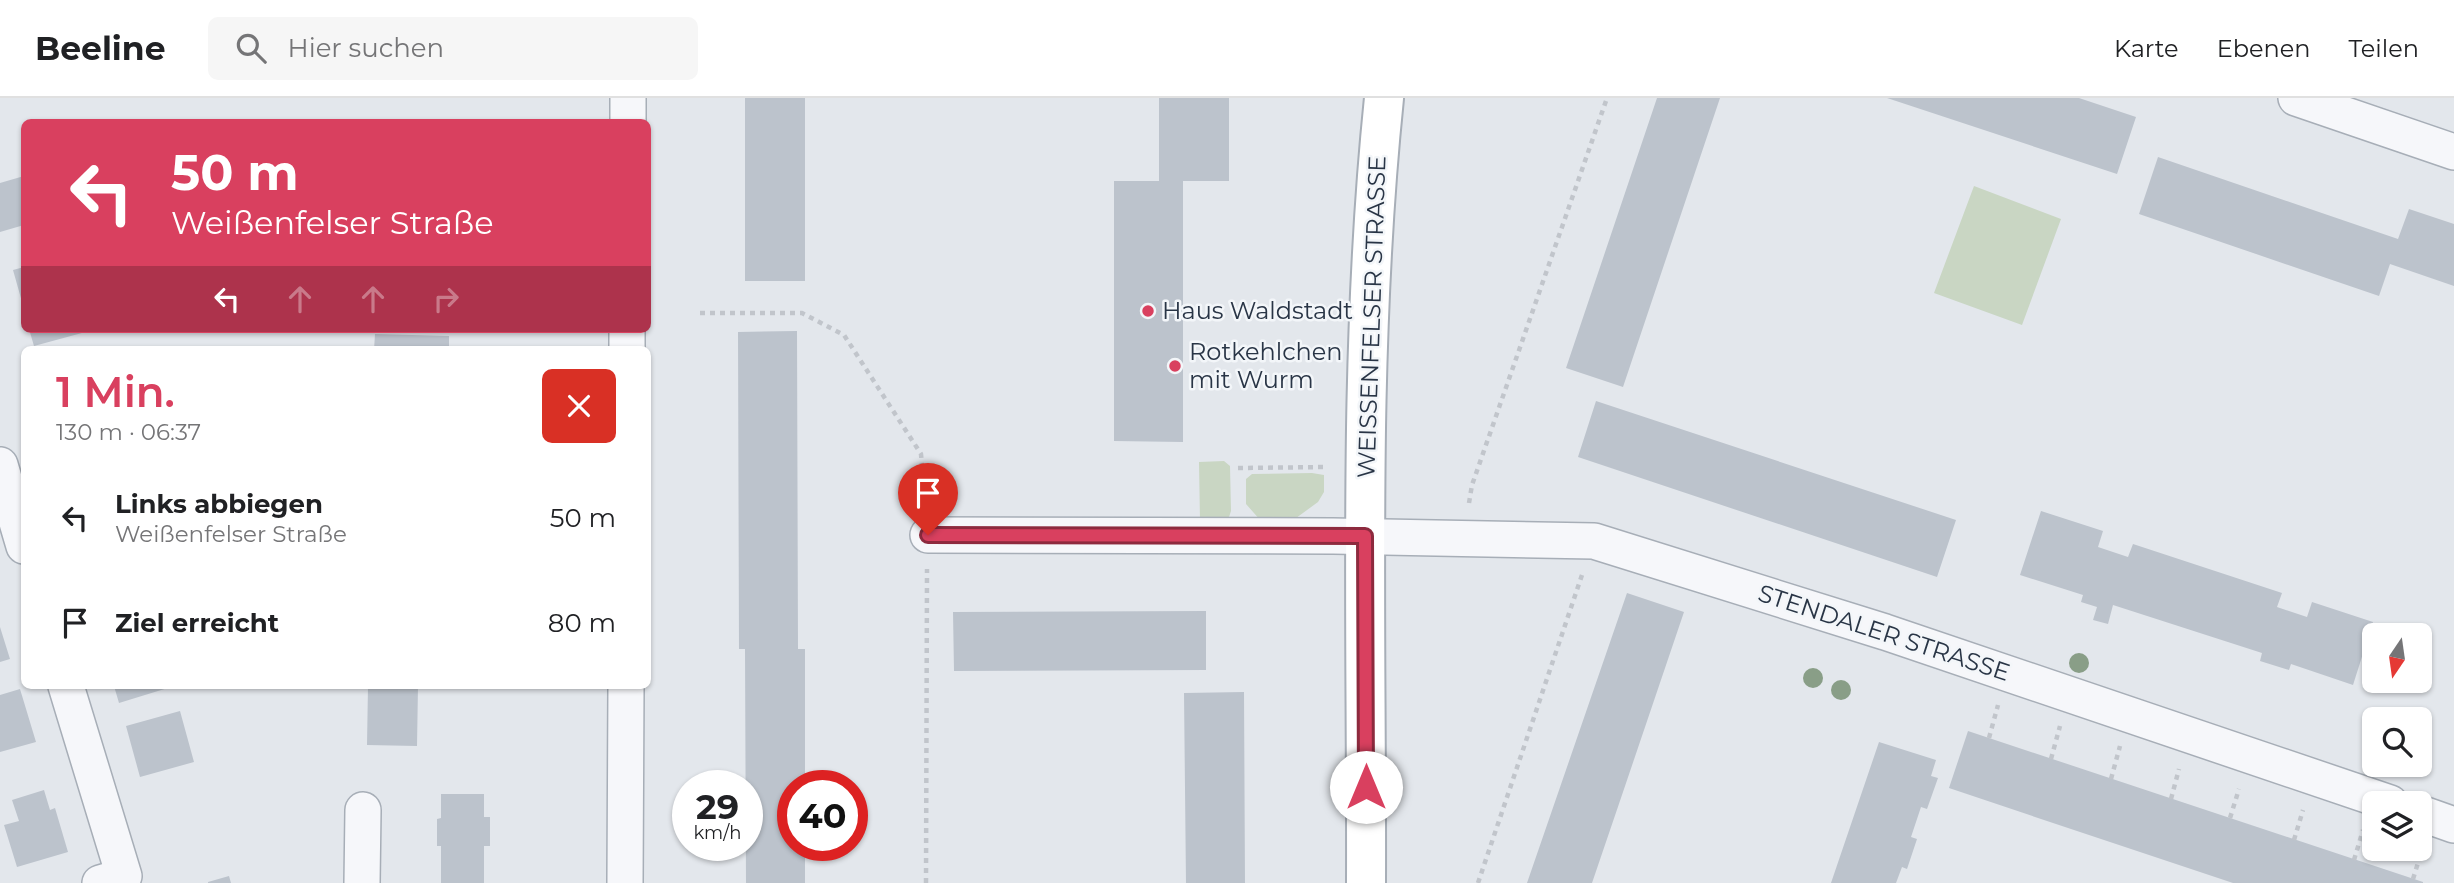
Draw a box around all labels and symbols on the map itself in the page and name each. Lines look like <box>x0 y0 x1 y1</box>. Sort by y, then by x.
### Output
street label: WEISSENFELSER STRASSE <box>1351 155 1392 479</box>
place label: Haus Waldstadt <box>1162 296 1353 325</box>
marker: Haus Waldstadt <box>1140 303 1156 319</box>
place label: Rotkehlchen mit Wurm <box>1189 337 1342 394</box>
marker: Rotkehlchen mit Wurm <box>1167 358 1183 374</box>
pin <box>898 463 958 535</box>
street label: STENDALER STRASSE <box>1755 578 2014 687</box>
north arrow <box>2362 623 2432 693</box>
position arrow <box>1329 750 1403 824</box>
speed limit sign: 40 <box>777 770 868 861</box>

